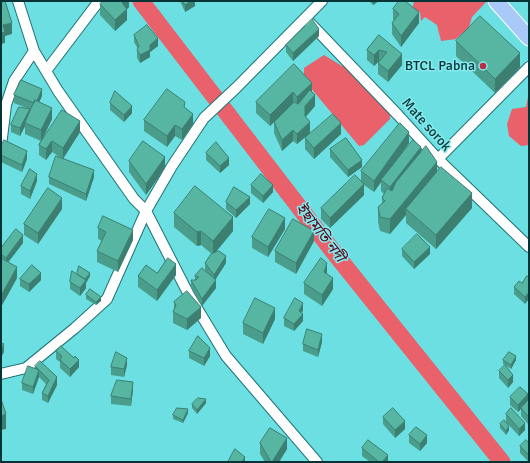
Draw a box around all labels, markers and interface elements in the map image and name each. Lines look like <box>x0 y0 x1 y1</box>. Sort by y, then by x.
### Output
place label: BTCL Pabna <box>405 58 475 74</box>
marker: BTCL Pabna <box>478 61 488 71</box>
street label: Mate sorok <box>398 95 454 155</box>
water label: ইছামতি নদী <box>292 200 348 266</box>

